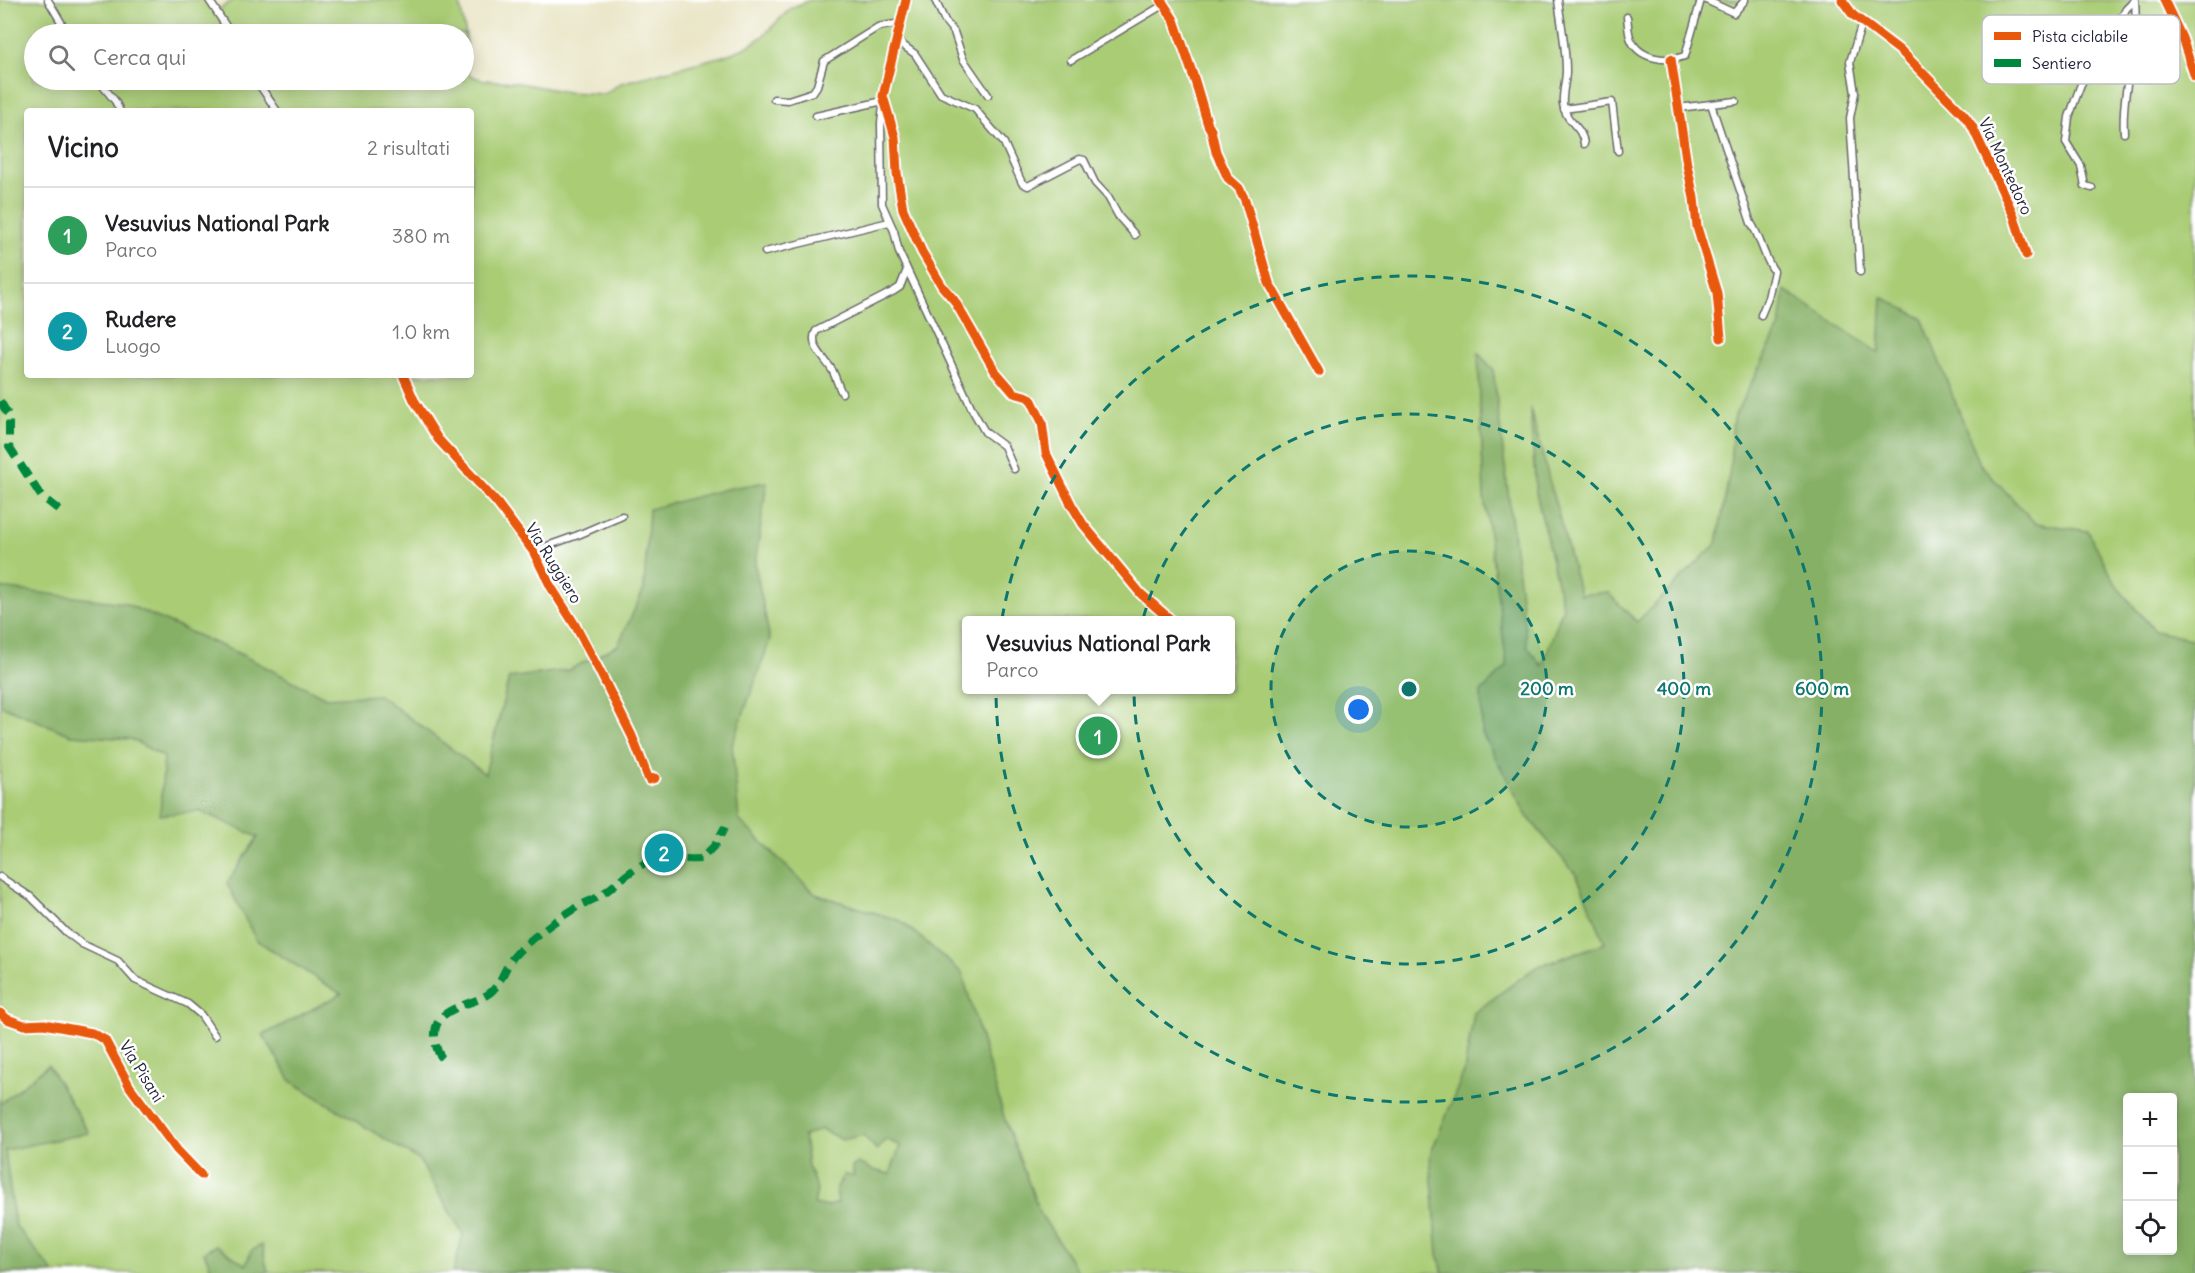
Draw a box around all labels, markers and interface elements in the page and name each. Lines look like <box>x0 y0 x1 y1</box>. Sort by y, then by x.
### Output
legend <box>1982 15 2180 84</box>
search box <box>24 24 474 90</box>
text: Pista ciclabile <box>2032 26 2128 46</box>
icon: search <box>45 41 78 74</box>
text: Cerca qui <box>93 43 186 71</box>
text: Sentiero <box>2032 53 2092 73</box>
street label: Via Montedoro <box>1975 114 2037 218</box>
text: Vicino <box>48 131 119 164</box>
text: 2 risultati <box>367 135 450 160</box>
text: Vesuvius National Park <box>105 209 330 237</box>
text: 1 <box>64 223 71 248</box>
text: 380 m <box>392 223 450 248</box>
text: Parco <box>105 237 157 262</box>
text: Rudere <box>105 305 176 333</box>
text: 2 <box>62 319 73 344</box>
text: 1.0 km <box>392 319 450 344</box>
text: Luogo <box>105 333 161 358</box>
street label: Via Ruggiero <box>521 519 587 607</box>
popup <box>962 616 1235 694</box>
text: Vesuvius National Park <box>986 629 1211 657</box>
text: Parco <box>986 657 1038 682</box>
text: 200 m <box>1520 677 1574 700</box>
text: 400 m <box>1657 677 1711 700</box>
text: 600 m <box>1795 677 1849 700</box>
centre of rings <box>1399 679 1419 699</box>
your location <box>1344 695 1373 724</box>
pin: 1 <box>1078 714 1118 758</box>
pin: 2 <box>644 830 684 876</box>
street label: Via Pisani <box>115 1036 169 1106</box>
map controls <box>2123 1093 2177 1255</box>
button: + <box>2123 1093 2177 1147</box>
button: − <box>2123 1147 2177 1201</box>
button: locate <box>2123 1201 2177 1255</box>

